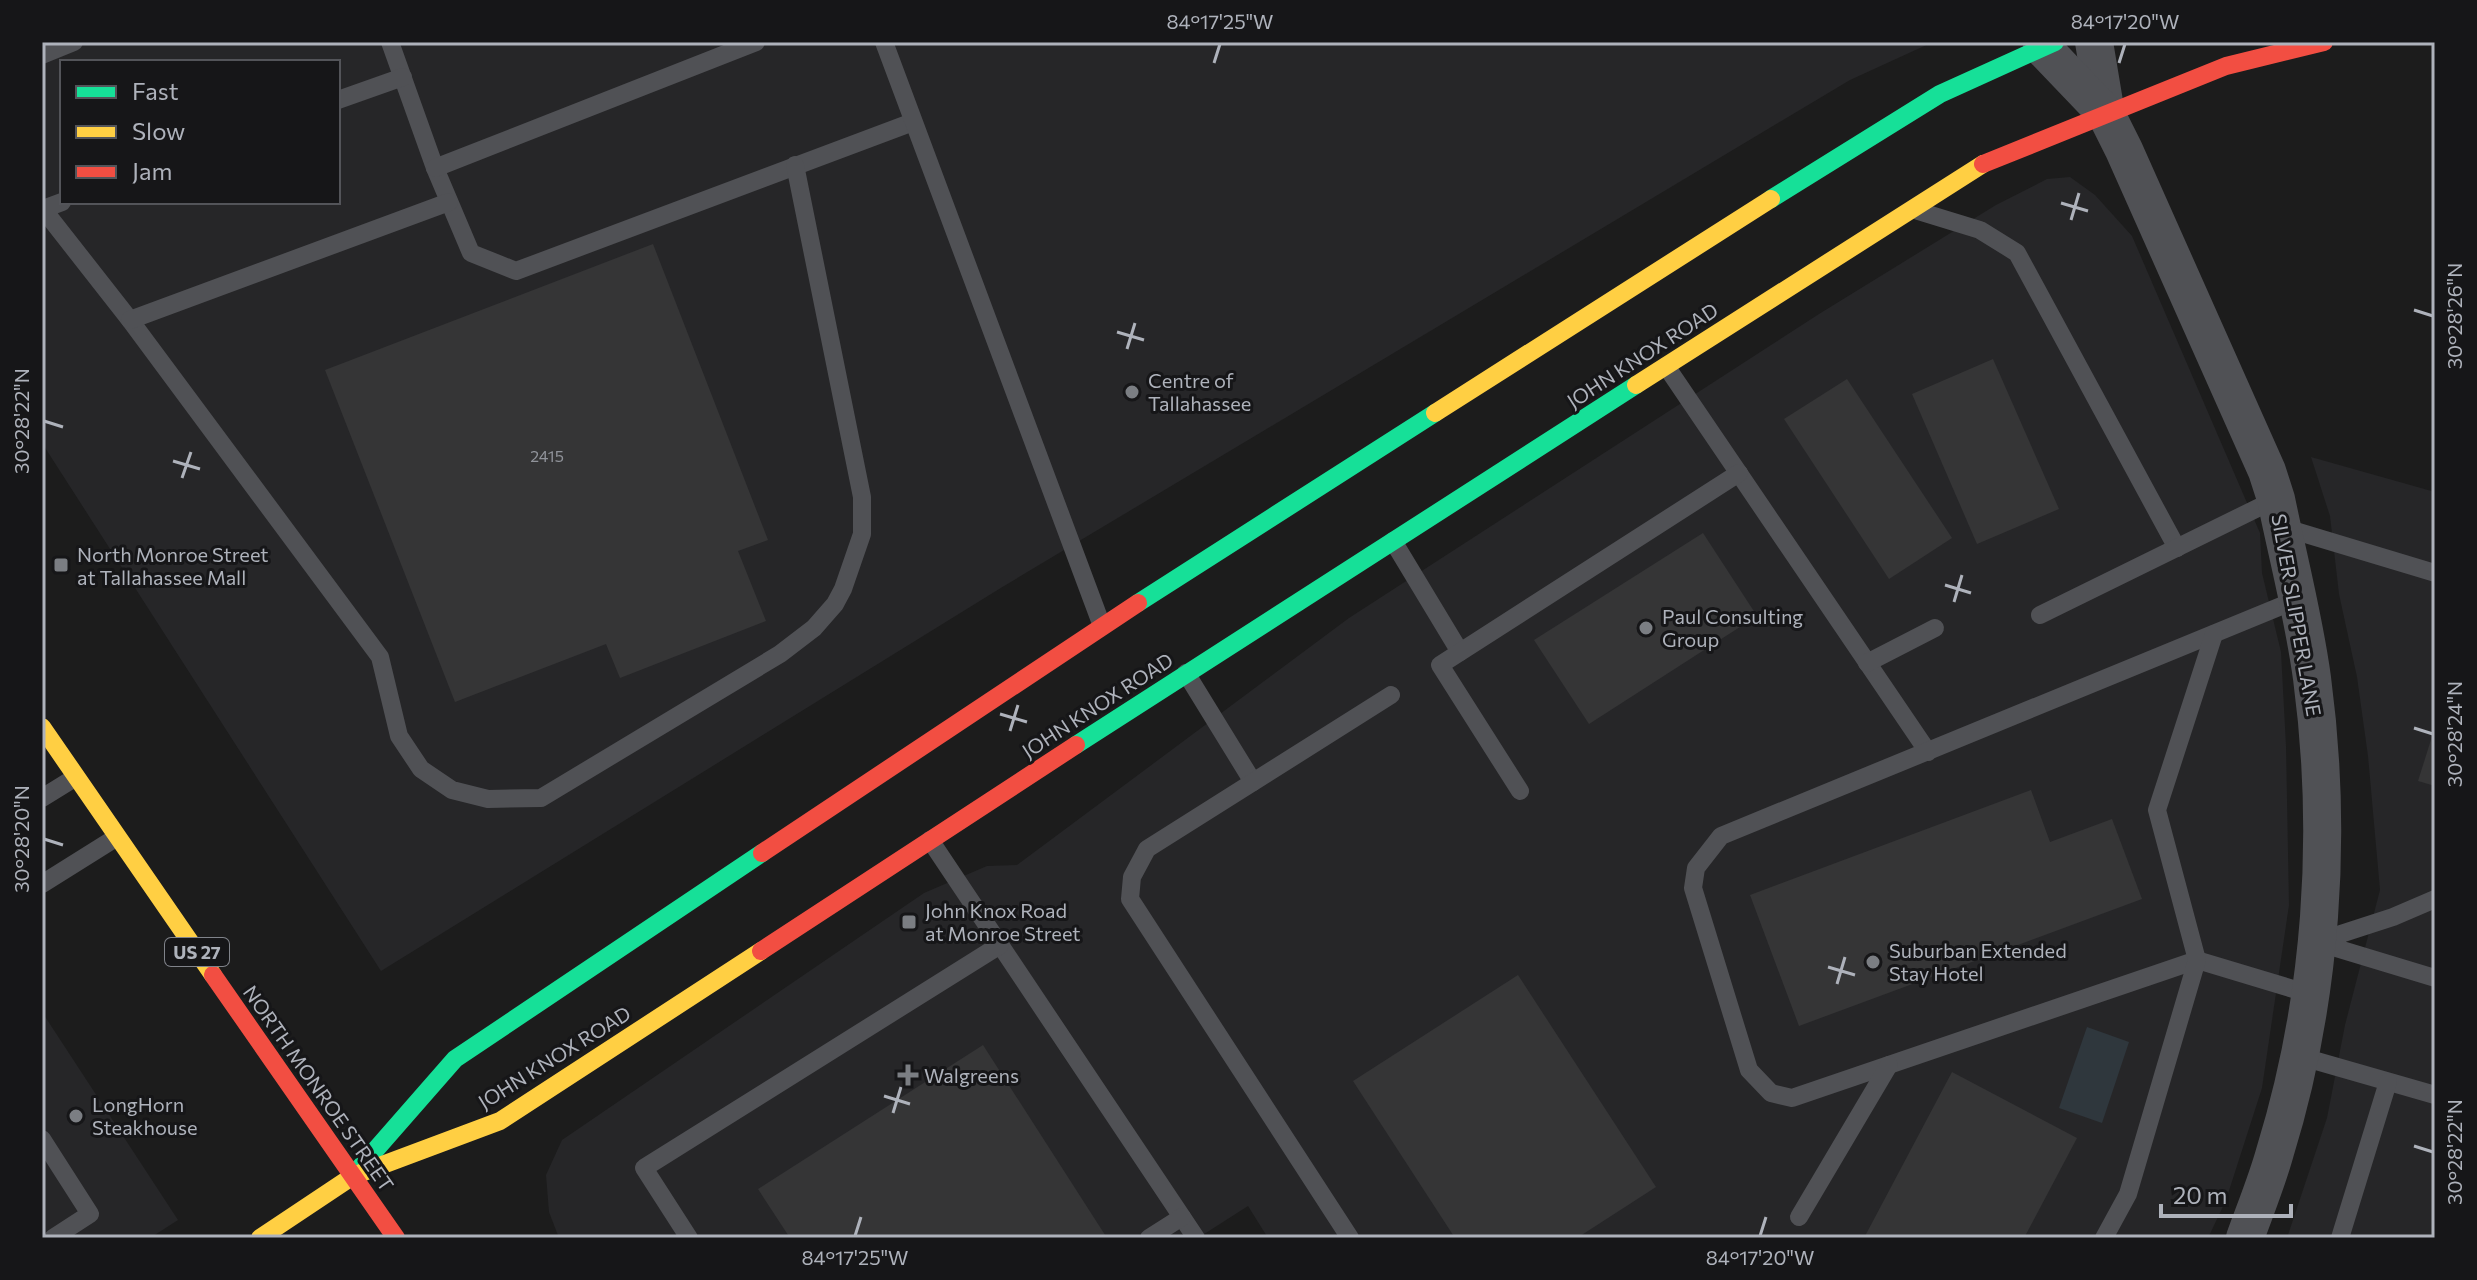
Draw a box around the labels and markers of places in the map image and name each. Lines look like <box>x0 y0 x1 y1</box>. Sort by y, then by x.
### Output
place label: Centre of Tallahassee <box>1148 368 1251 415</box>
marker: Centre of Tallahassee <box>1123 383 1141 401</box>
place label: North Monroe Street at Tallahassee Mall <box>77 542 269 589</box>
marker: North Monroe Street at Tallahassee Mall <box>52 556 70 574</box>
place label: Paul Consulting Group <box>1662 604 1803 651</box>
marker: Paul Consulting Group <box>1637 619 1655 637</box>
place label: John Knox Road at Monroe Street <box>925 898 1081 945</box>
marker: John Knox Road at Monroe Street <box>900 913 918 931</box>
place label: Suburban Extended Stay Hotel <box>1889 938 2067 985</box>
marker: Suburban Extended Stay Hotel <box>1864 953 1882 971</box>
place label: Walgreens <box>924 1063 1019 1087</box>
marker: Walgreens <box>899 1066 917 1084</box>
place label: LongHorn Steakhouse <box>92 1092 198 1139</box>
marker: LongHorn Steakhouse <box>67 1107 85 1125</box>

